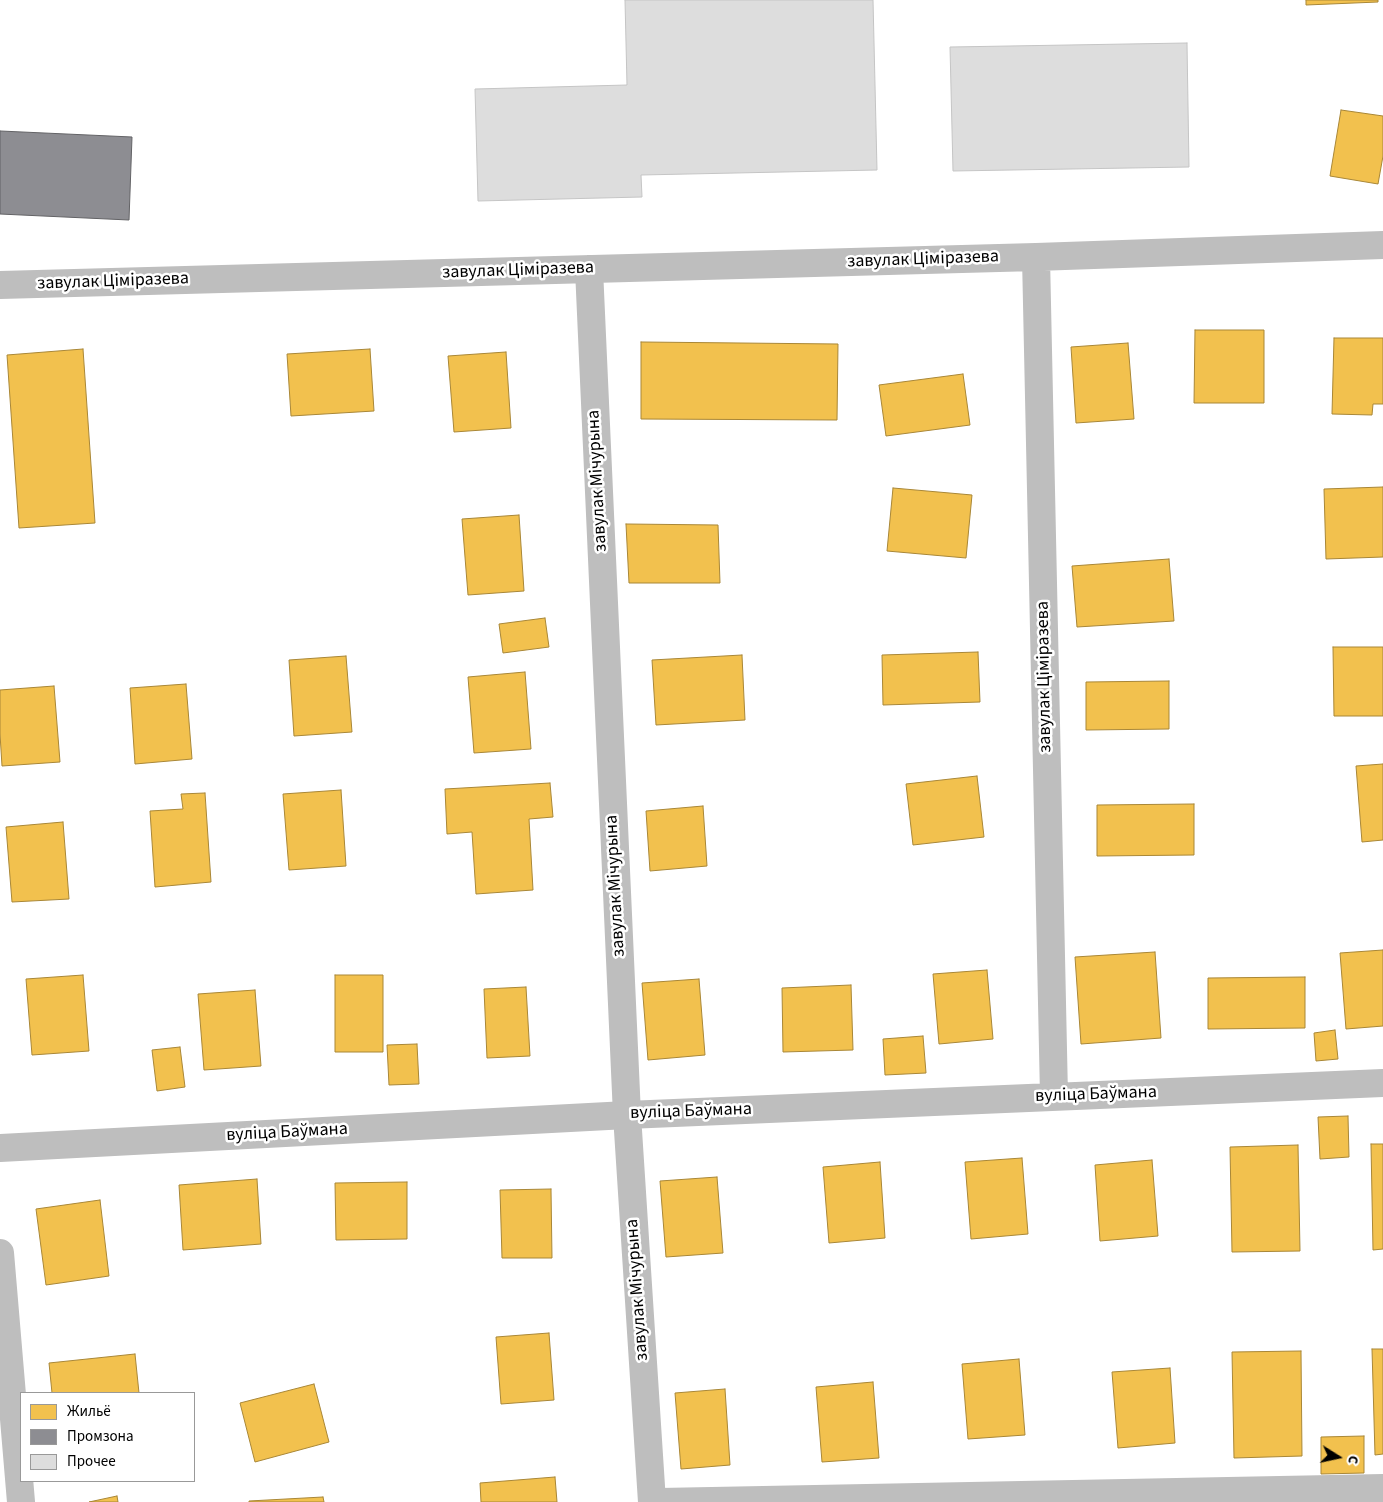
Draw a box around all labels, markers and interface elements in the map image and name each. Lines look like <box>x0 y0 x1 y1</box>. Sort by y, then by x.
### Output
street label: завулак Ціміразева <box>847 247 999 273</box>
street label: завулак Ціміразева <box>442 258 594 284</box>
street label: завулак Ціміразева <box>37 269 189 295</box>
street label: завулак Мічурына <box>583 409 613 553</box>
street label: завулак Ціміразева <box>1033 601 1057 753</box>
street label: завулак Мічурына <box>601 814 631 958</box>
street label: вуліца Баўмана <box>1035 1082 1157 1108</box>
street label: вуліца Баўмана <box>630 1099 752 1125</box>
street label: вуліца Баўмана <box>226 1119 348 1147</box>
street label: завулак Мічурына <box>622 1218 654 1362</box>
legend <box>20 1392 195 1482</box>
text: Жильё <box>67 1401 111 1422</box>
text: Промзона <box>67 1426 134 1447</box>
north arrow <box>1313 1432 1363 1482</box>
text: Прочее <box>67 1451 116 1472</box>
text: С <box>1342 1454 1363 1465</box>

